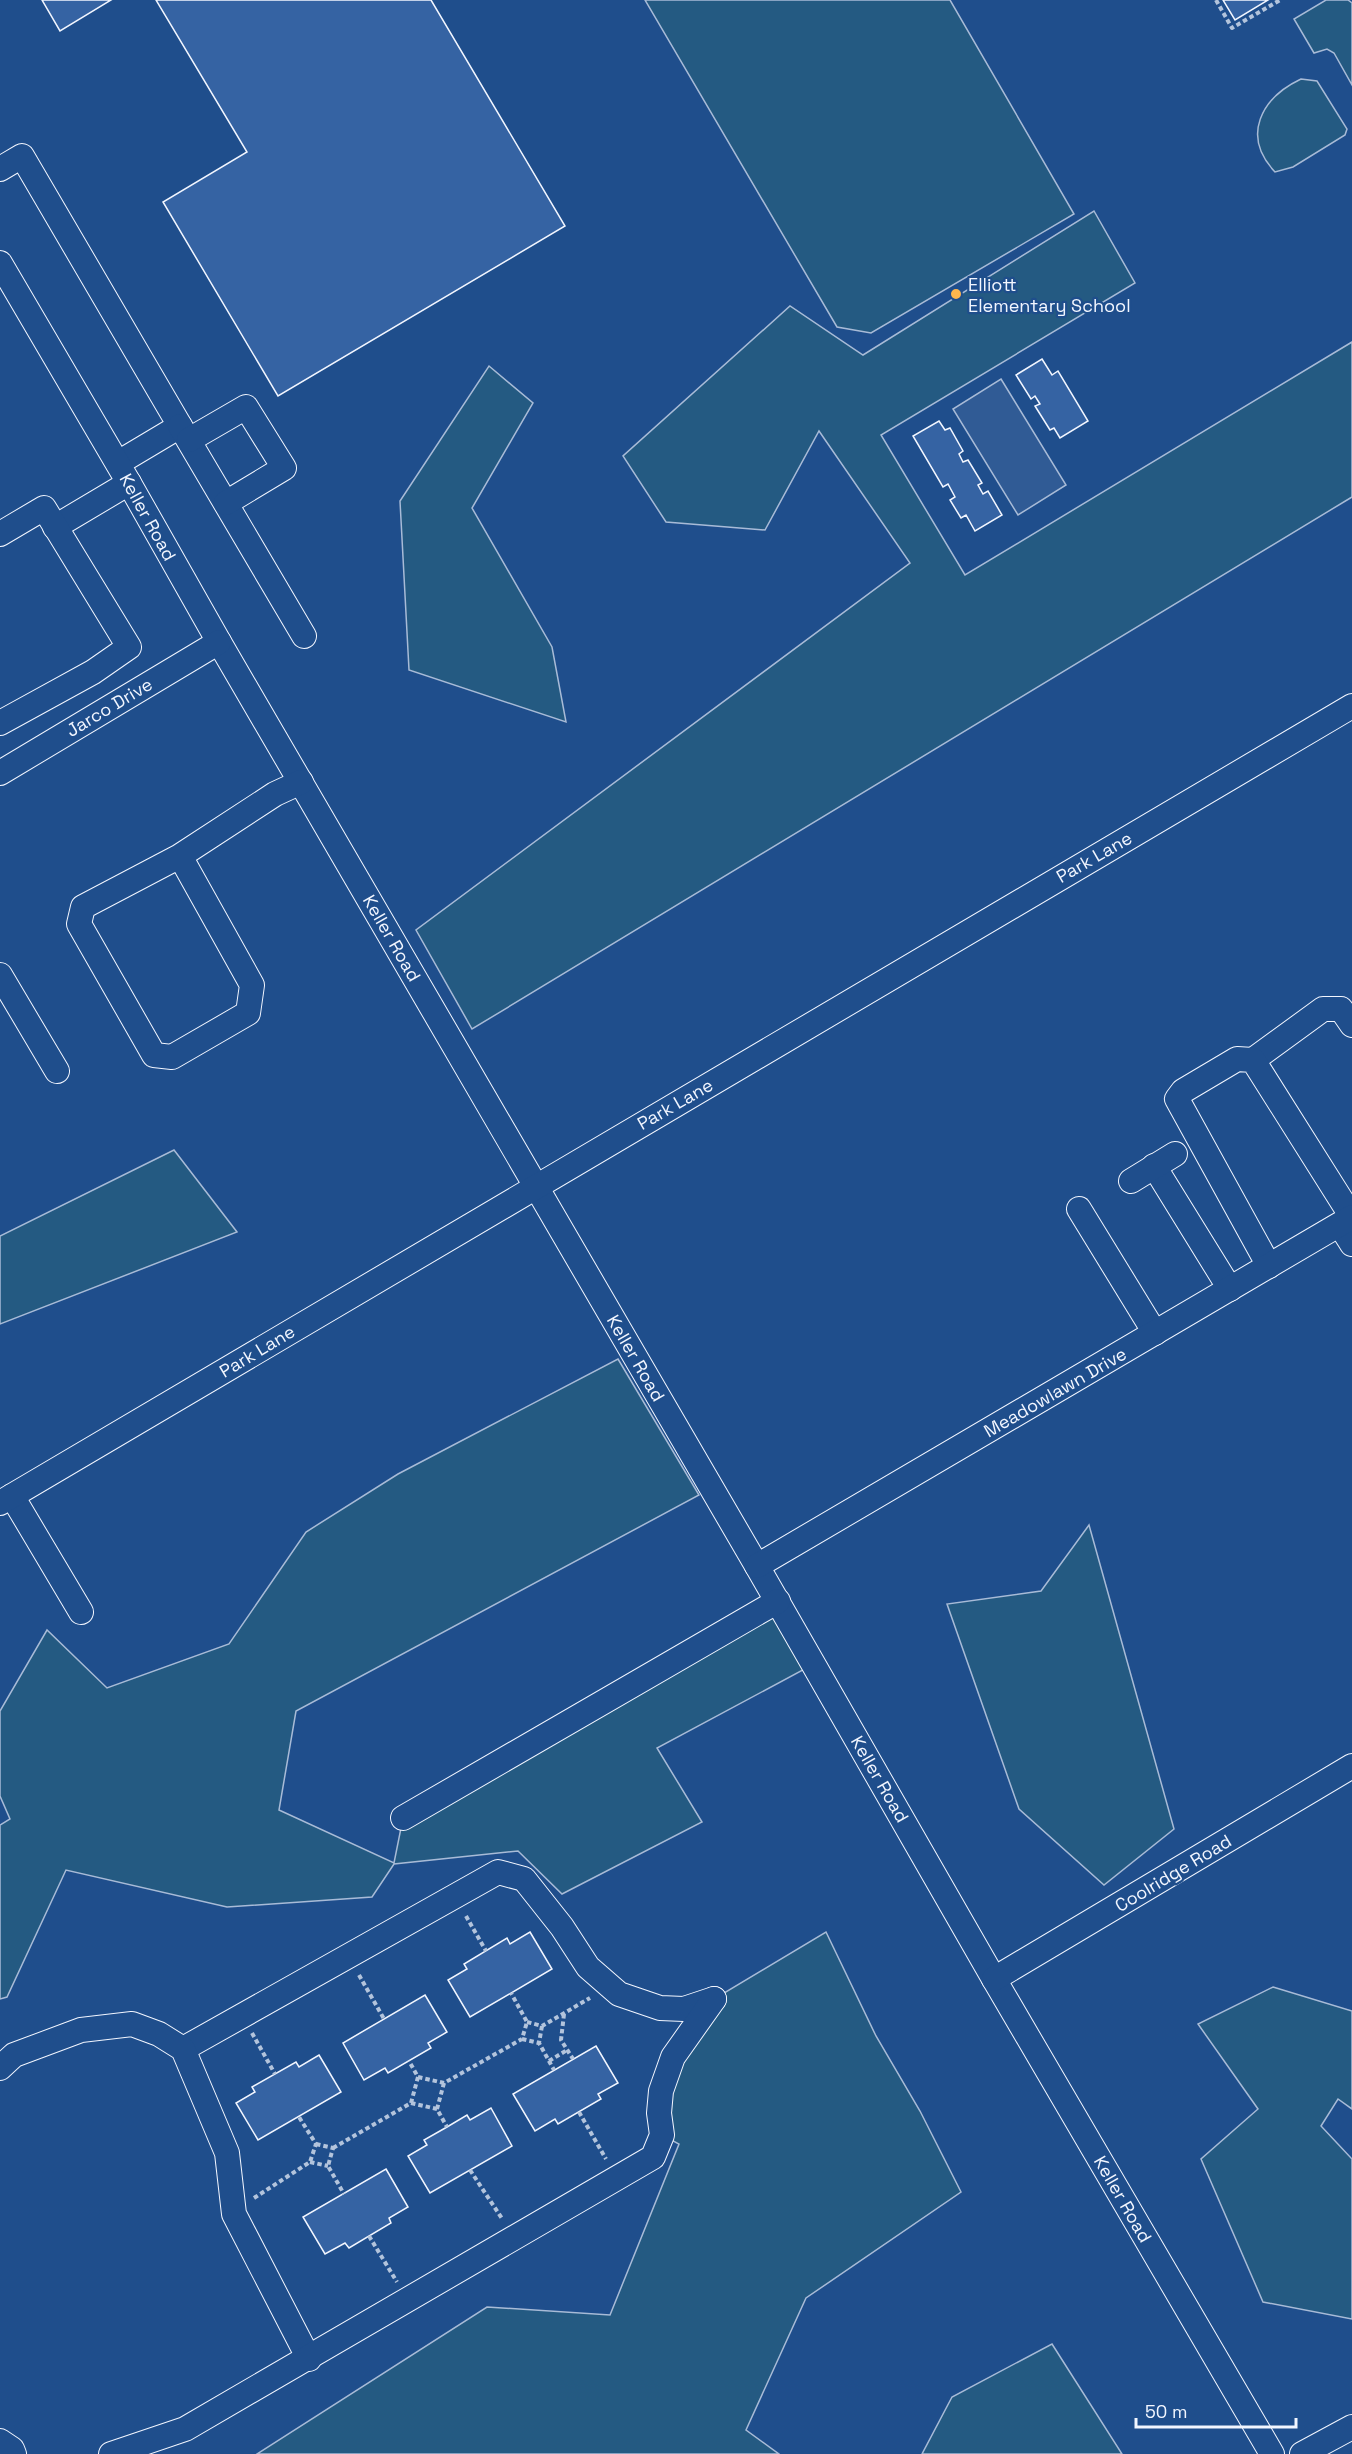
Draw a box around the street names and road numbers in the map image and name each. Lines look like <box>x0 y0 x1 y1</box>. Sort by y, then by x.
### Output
street label: Keller Road <box>115 469 181 565</box>
street label: Jarco Drive <box>62 672 156 742</box>
street label: Park Lane <box>1052 826 1136 888</box>
street label: Keller Road <box>358 891 426 985</box>
street label: Park Lane <box>633 1073 717 1135</box>
street label: Keller Road <box>602 1311 670 1405</box>
street label: Park Lane <box>215 1320 299 1382</box>
street label: Meadowlawn Drive <box>980 1342 1130 1442</box>
street label: Keller Road <box>846 1732 914 1826</box>
street label: Coolridge Road <box>1110 1829 1236 1917</box>
street label: Keller Road <box>1089 2152 1157 2246</box>

